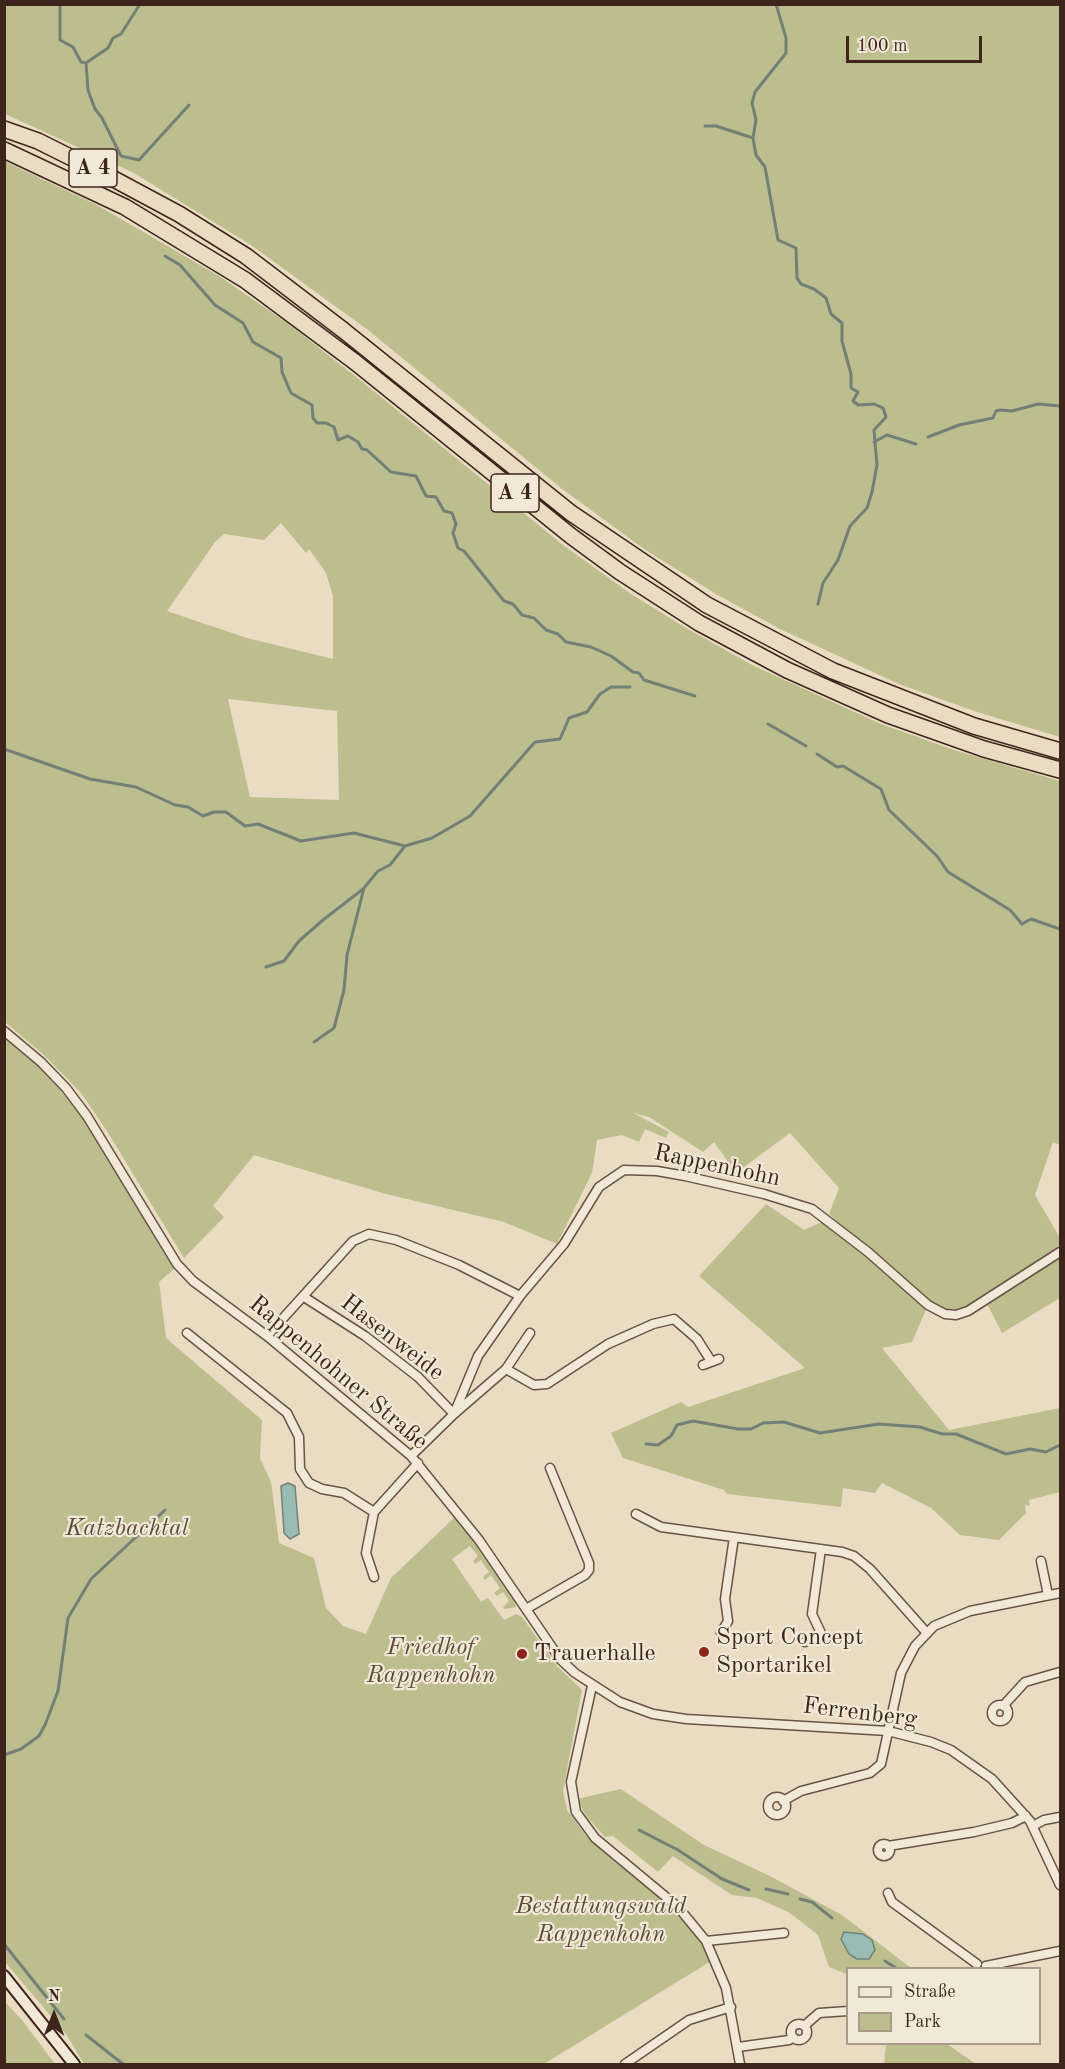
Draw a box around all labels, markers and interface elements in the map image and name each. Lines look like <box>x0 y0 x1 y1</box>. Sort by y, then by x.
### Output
scale bar <box>849 24 986 62</box>
text: 100 m <box>857 37 908 55</box>
road number: A 4 <box>69 149 117 187</box>
road number: A 4 <box>491 474 539 512</box>
street label: Rappenhohn <box>651 1139 783 1193</box>
street label: Hasenweide <box>334 1289 450 1387</box>
street label: Rappenhohner Straße <box>243 1290 433 1456</box>
park label: Katzbachtal <box>65 1515 189 1543</box>
place label: Sport Concept Sportarikel <box>716 1624 863 1680</box>
park label: Friedhof Rappenhohn <box>366 1634 496 1690</box>
place label: Trauerhalle <box>534 1640 655 1668</box>
marker: Sport Concept Sportarikel <box>697 1645 711 1659</box>
marker: Trauerhalle <box>515 1647 529 1661</box>
street label: Ferrenberg <box>801 1692 919 1734</box>
park label: Bestattungswald Rappenhohn <box>515 1893 687 1949</box>
legend <box>846 1967 1041 2045</box>
text: Straße <box>904 1983 955 2001</box>
north arrow <box>24 1985 84 2045</box>
text: N <box>48 1989 60 2005</box>
text: Park <box>904 2013 941 2031</box>

